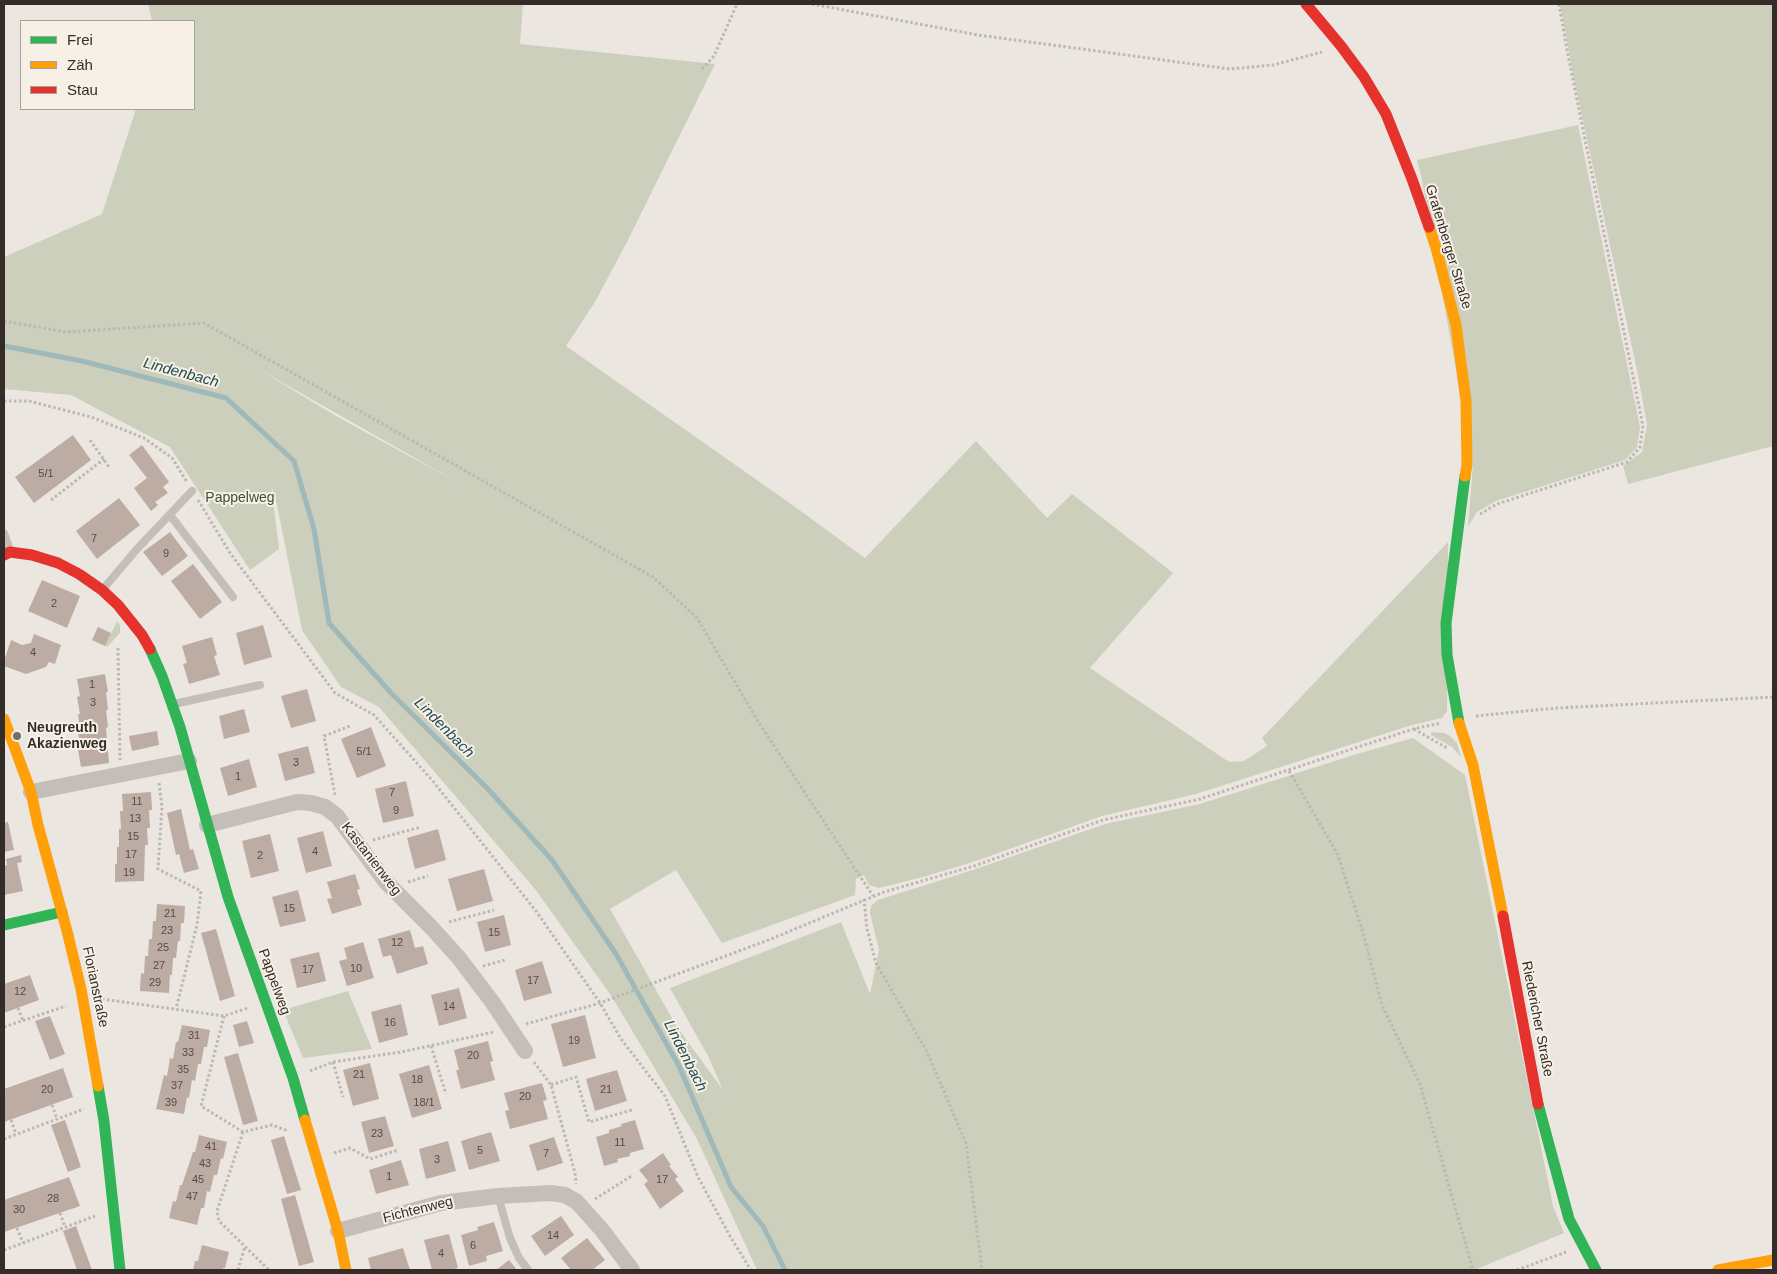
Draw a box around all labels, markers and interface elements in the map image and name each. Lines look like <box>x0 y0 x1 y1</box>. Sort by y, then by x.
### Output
legend <box>20 20 195 110</box>
text: Frei <box>67 31 93 48</box>
text: Zäh <box>67 56 93 73</box>
text: Stau <box>67 81 98 98</box>
street label: Grafenberger Straße <box>1421 183 1475 311</box>
water label: Lindenbach <box>141 354 221 392</box>
house number: 5/1 <box>38 467 54 481</box>
park label: Pappelweg <box>205 490 275 506</box>
house number: 7 <box>91 532 97 546</box>
house number: 9 <box>163 547 169 561</box>
house number: 2 <box>51 597 57 611</box>
house number: 4 <box>30 646 36 660</box>
house number: 1 <box>89 678 95 692</box>
water label: Lindenbach <box>410 694 478 762</box>
house number: 3 <box>90 696 96 710</box>
place label: Neugreuth Akazienweg <box>27 720 107 752</box>
marker: Neugreuth Akazienweg <box>11 730 23 742</box>
house number: 5/1 <box>356 745 372 759</box>
house number: 3 <box>293 756 299 770</box>
house number: 1 <box>235 770 241 784</box>
house number: 7 <box>389 786 395 800</box>
house number: 11 <box>131 795 143 809</box>
house number: 9 <box>393 804 399 818</box>
house number: 13 <box>129 812 141 826</box>
street label: Kastanienweg <box>337 819 405 899</box>
house number: 15 <box>127 830 139 844</box>
house number: 4 <box>312 845 318 859</box>
house number: 17 <box>125 848 137 862</box>
house number: 2 <box>257 849 263 863</box>
house number: 19 <box>123 866 135 880</box>
house number: 15 <box>283 902 295 916</box>
house number: 21 <box>164 907 176 921</box>
house number: 23 <box>161 924 173 938</box>
house number: 15 <box>488 926 500 940</box>
house number: 12 <box>391 936 403 950</box>
house number: 25 <box>157 941 169 955</box>
street label: Florianstraße <box>78 945 112 1029</box>
street label: Pappelweg <box>254 947 294 1017</box>
house number: 27 <box>153 959 165 973</box>
street label: Riedericher Straße <box>1518 960 1556 1078</box>
house number: 10 <box>350 962 362 976</box>
house number: 17 <box>302 963 314 977</box>
house number: 17 <box>527 974 539 988</box>
house number: 29 <box>149 976 161 990</box>
house number: 12 <box>14 985 26 999</box>
house number: 14 <box>443 1000 455 1014</box>
house number: 16 <box>384 1016 396 1030</box>
water label: Lindenbach <box>659 1017 711 1095</box>
house number: 31 <box>188 1029 200 1043</box>
house number: 19 <box>568 1034 580 1048</box>
house number: 33 <box>182 1046 194 1060</box>
house number: 20 <box>467 1049 479 1063</box>
house number: 35 <box>177 1063 189 1077</box>
house number: 21 <box>353 1068 365 1082</box>
house number: 18 <box>411 1073 423 1087</box>
house number: 37 <box>171 1079 183 1093</box>
house number: 20 <box>41 1083 53 1097</box>
house number: 21 <box>600 1083 612 1097</box>
house number: 20 <box>519 1090 531 1104</box>
house number: 39 <box>165 1096 177 1110</box>
house number: 18/1 <box>413 1096 435 1110</box>
house number: 23 <box>371 1127 383 1141</box>
house number: 11 <box>614 1136 626 1150</box>
house number: 41 <box>205 1140 217 1154</box>
house number: 5 <box>477 1144 483 1158</box>
house number: 7 <box>543 1147 549 1161</box>
house number: 3 <box>434 1153 440 1167</box>
house number: 43 <box>199 1157 211 1171</box>
house number: 1 <box>386 1170 392 1184</box>
house number: 45 <box>192 1173 204 1187</box>
house number: 17 <box>656 1173 668 1187</box>
house number: 47 <box>186 1190 198 1204</box>
house number: 28 <box>47 1192 59 1206</box>
street label: Fichtenweg <box>381 1193 455 1227</box>
house number: 30 <box>13 1203 25 1217</box>
house number: 14 <box>547 1229 559 1243</box>
house number: 6 <box>470 1239 476 1253</box>
house number: 4 <box>438 1247 444 1261</box>

